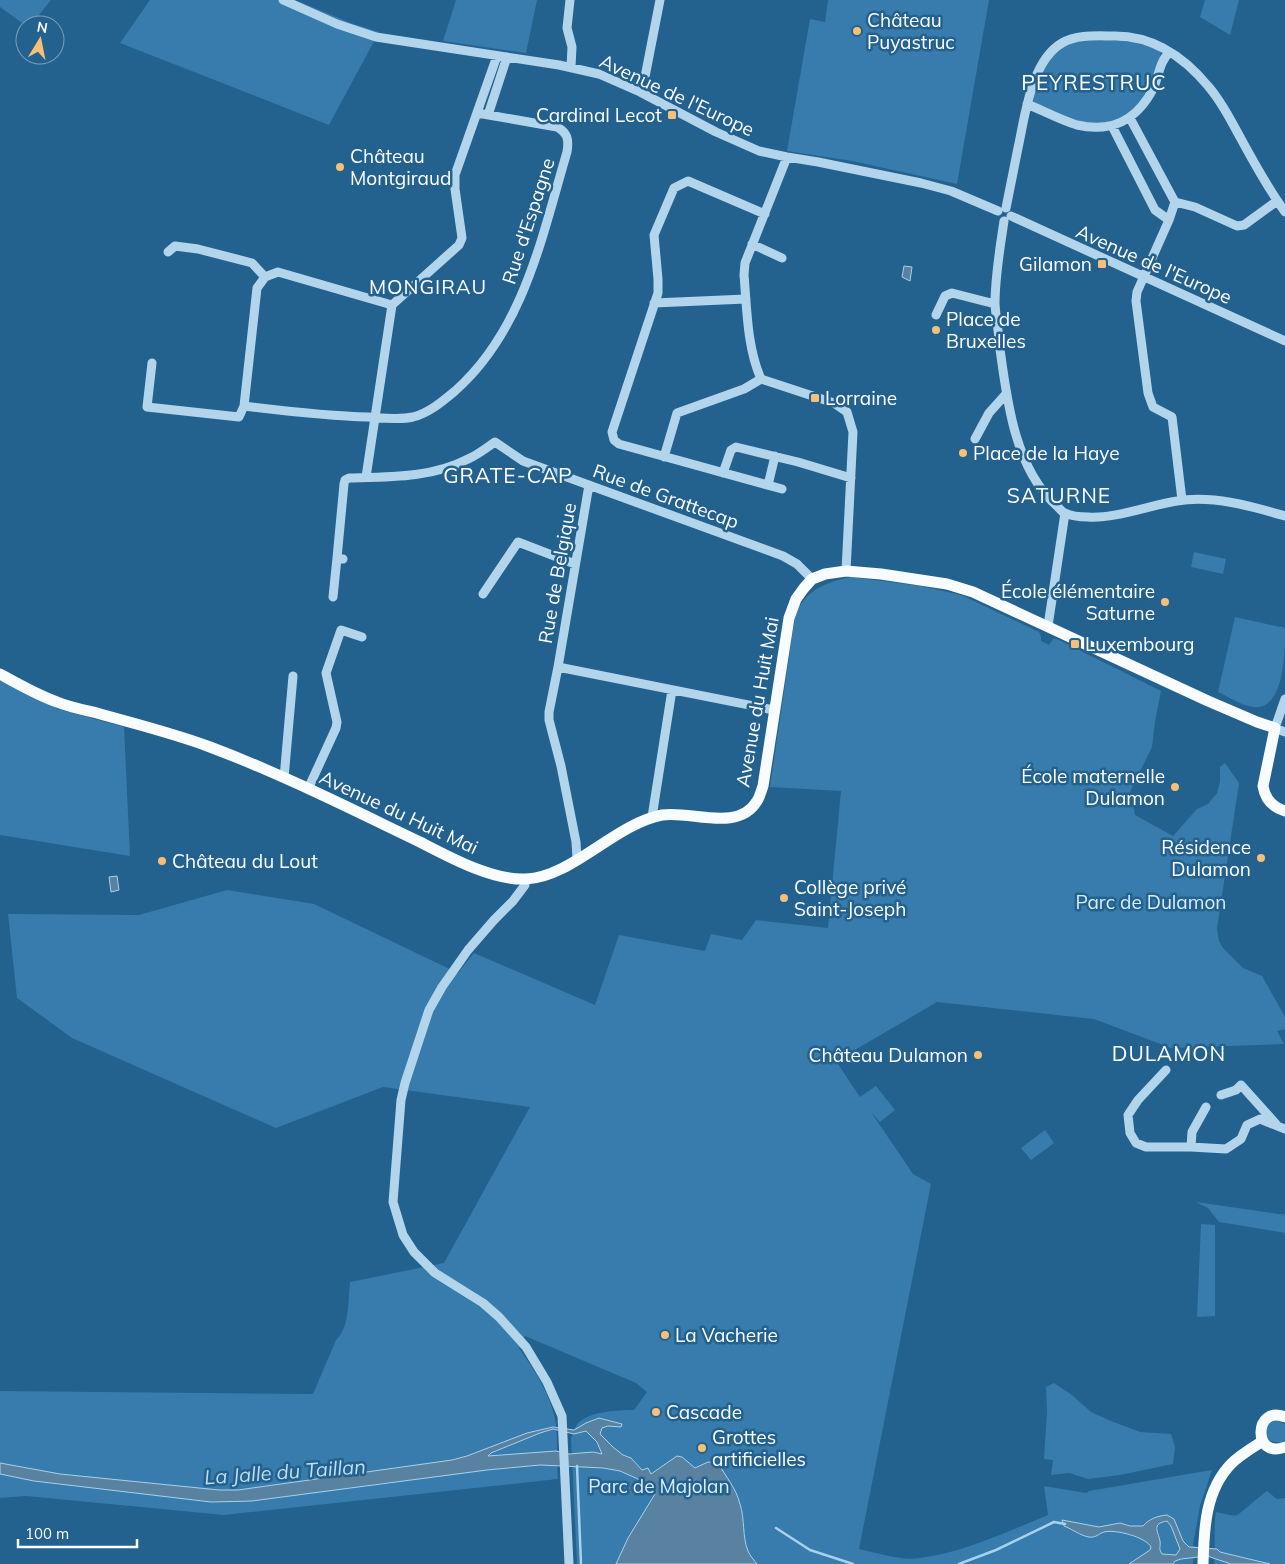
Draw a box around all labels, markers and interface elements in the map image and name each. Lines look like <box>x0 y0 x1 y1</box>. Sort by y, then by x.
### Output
place label: Château Puyastruc <box>867 8 955 54</box>
north arrow <box>15 15 65 65</box>
text: N <box>35 17 49 37</box>
marker: Château Puyastruc <box>851 25 863 37</box>
street label: Avenue de l'Europe <box>596 49 758 141</box>
district label: PEYRESTRUC <box>1021 69 1167 95</box>
place label: Cardinal Lecot <box>536 103 662 127</box>
marker: Cardinal Lecot <box>666 109 678 121</box>
place label: Château Montgiraud <box>350 144 451 190</box>
street label: Rue d'Espagne <box>496 155 560 287</box>
marker: Château Montgiraud <box>334 161 346 173</box>
street label: Avenue de l'Europe <box>1072 219 1236 309</box>
place label: Gilamon <box>1019 252 1092 276</box>
marker: Gilamon <box>1096 258 1108 270</box>
district label: MONGIRAU <box>369 274 487 299</box>
place label: Place de Bruxelles <box>946 307 1026 353</box>
marker: Place de Bruxelles <box>930 324 942 336</box>
place label: Lorraine <box>825 386 897 410</box>
marker: Lorraine <box>809 392 821 404</box>
place label: Place de la Haye <box>973 441 1120 465</box>
marker: Place de la Haye <box>957 447 969 459</box>
street label: Rue de Grattecap <box>590 458 742 534</box>
district label: GRATE-CAP <box>443 462 573 488</box>
district label: SATURNE <box>1007 482 1111 508</box>
street label: Rue de Belgique <box>533 501 581 645</box>
place label: École élémentaire Saturne <box>1001 579 1155 625</box>
marker: École élémentaire Saturne <box>1159 596 1171 608</box>
street label: Avenue du Huit Mai <box>730 615 784 789</box>
place label: Luxembourg <box>1085 632 1195 656</box>
marker: Luxembourg <box>1069 638 1081 650</box>
place label: École maternelle Dulamon <box>1021 764 1165 810</box>
street label: Avenue du Huit Mai <box>316 765 482 859</box>
marker: École maternelle Dulamon <box>1169 781 1181 793</box>
place label: Résidence Dulamon <box>1161 835 1251 881</box>
place label: Château du Lout <box>172 849 318 873</box>
marker: Résidence Dulamon <box>1255 852 1267 864</box>
marker: Château du Lout <box>156 855 168 867</box>
place label: Collège privé Saint-Joseph <box>794 875 906 921</box>
park label: Parc de Dulamon <box>1076 890 1226 914</box>
marker: Collège privé Saint-Joseph <box>778 892 790 904</box>
district label: DULAMON <box>1112 1040 1226 1066</box>
place label: Château Dulamon <box>809 1043 968 1067</box>
marker: Château Dulamon <box>972 1049 984 1061</box>
place label: La Vacherie <box>675 1323 778 1347</box>
marker: La Vacherie <box>659 1329 671 1341</box>
place label: Cascade <box>666 1400 742 1424</box>
marker: Cascade <box>650 1406 662 1418</box>
place label: Grottes artificielles <box>712 1425 806 1471</box>
marker: Grottes artificielles <box>696 1442 708 1454</box>
water label: La Jalle du Taillan <box>203 1453 366 1490</box>
park label: Parc de Majolan <box>588 1474 730 1498</box>
scale bar <box>18 1516 136 1548</box>
text: 100 m <box>25 1524 69 1543</box>

